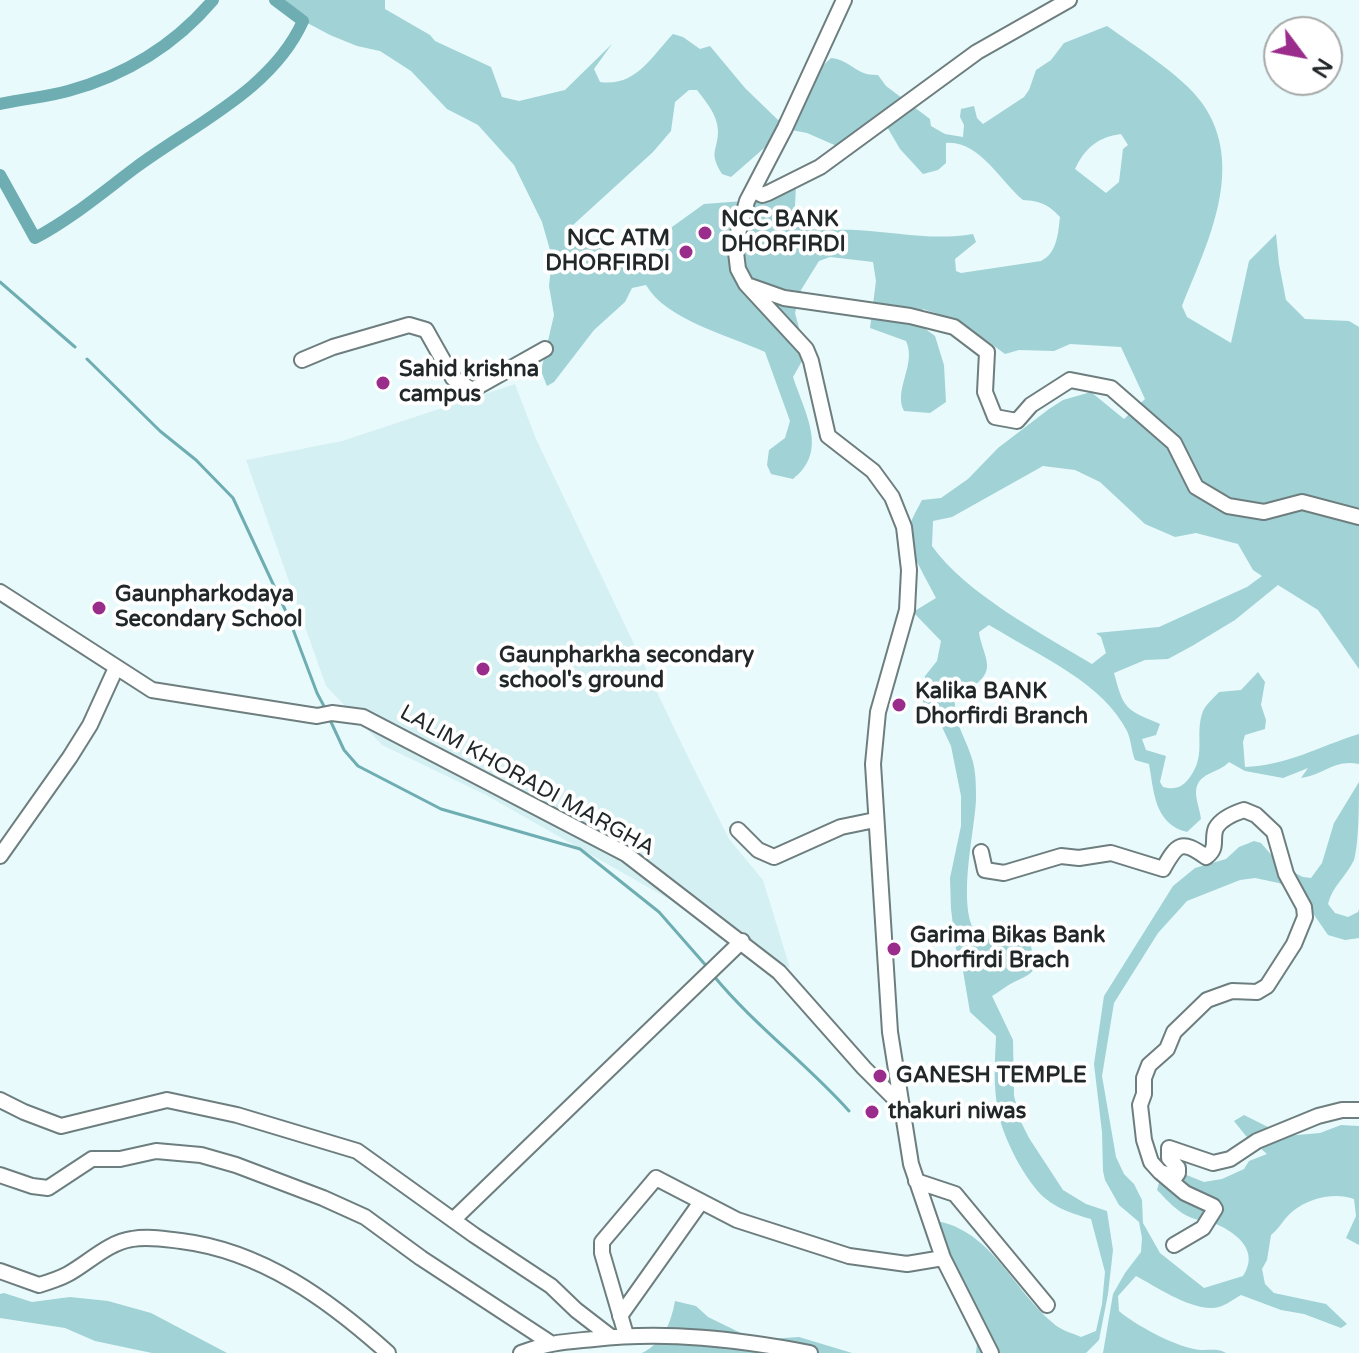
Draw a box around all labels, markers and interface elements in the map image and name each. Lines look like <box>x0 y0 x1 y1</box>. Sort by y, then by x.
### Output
north arrow <box>1263 16 1343 96</box>
text: N <box>1306 53 1337 82</box>
place label: NCC BANK DHORFIRDI <box>721 207 846 258</box>
marker: NCC BANK DHORFIRDI <box>696 224 714 242</box>
place label: NCC ATM DHORFIRDI <box>545 226 670 278</box>
marker: NCC ATM DHORFIRDI <box>677 243 695 261</box>
place label: Sahid krishna campus <box>399 357 539 408</box>
marker: Sahid krishna campus <box>374 374 392 392</box>
place label: Gaunpharkodaya Secondary School <box>115 582 303 634</box>
marker: Gaunpharkodaya Secondary School <box>90 599 108 617</box>
place label: Gaunpharkha secondary school's ground <box>499 643 754 694</box>
marker: Gaunpharkha secondary school's ground <box>474 660 492 678</box>
place label: Kalika BANK Dhorfirdi Branch <box>915 679 1088 730</box>
marker: Kalika BANK Dhorfirdi Branch <box>890 696 908 714</box>
street label: LALIM KHORADI MARGHA <box>395 700 659 862</box>
place label: Garima Bikas Bank Dhorfirdi Brach <box>910 923 1105 974</box>
marker: Garima Bikas Bank Dhorfirdi Brach <box>885 940 903 958</box>
place label: GANESH TEMPLE <box>896 1063 1087 1089</box>
marker: GANESH TEMPLE <box>871 1067 889 1085</box>
place label: thakuri niwas <box>888 1099 1026 1125</box>
marker: thakuri niwas <box>863 1103 881 1121</box>

